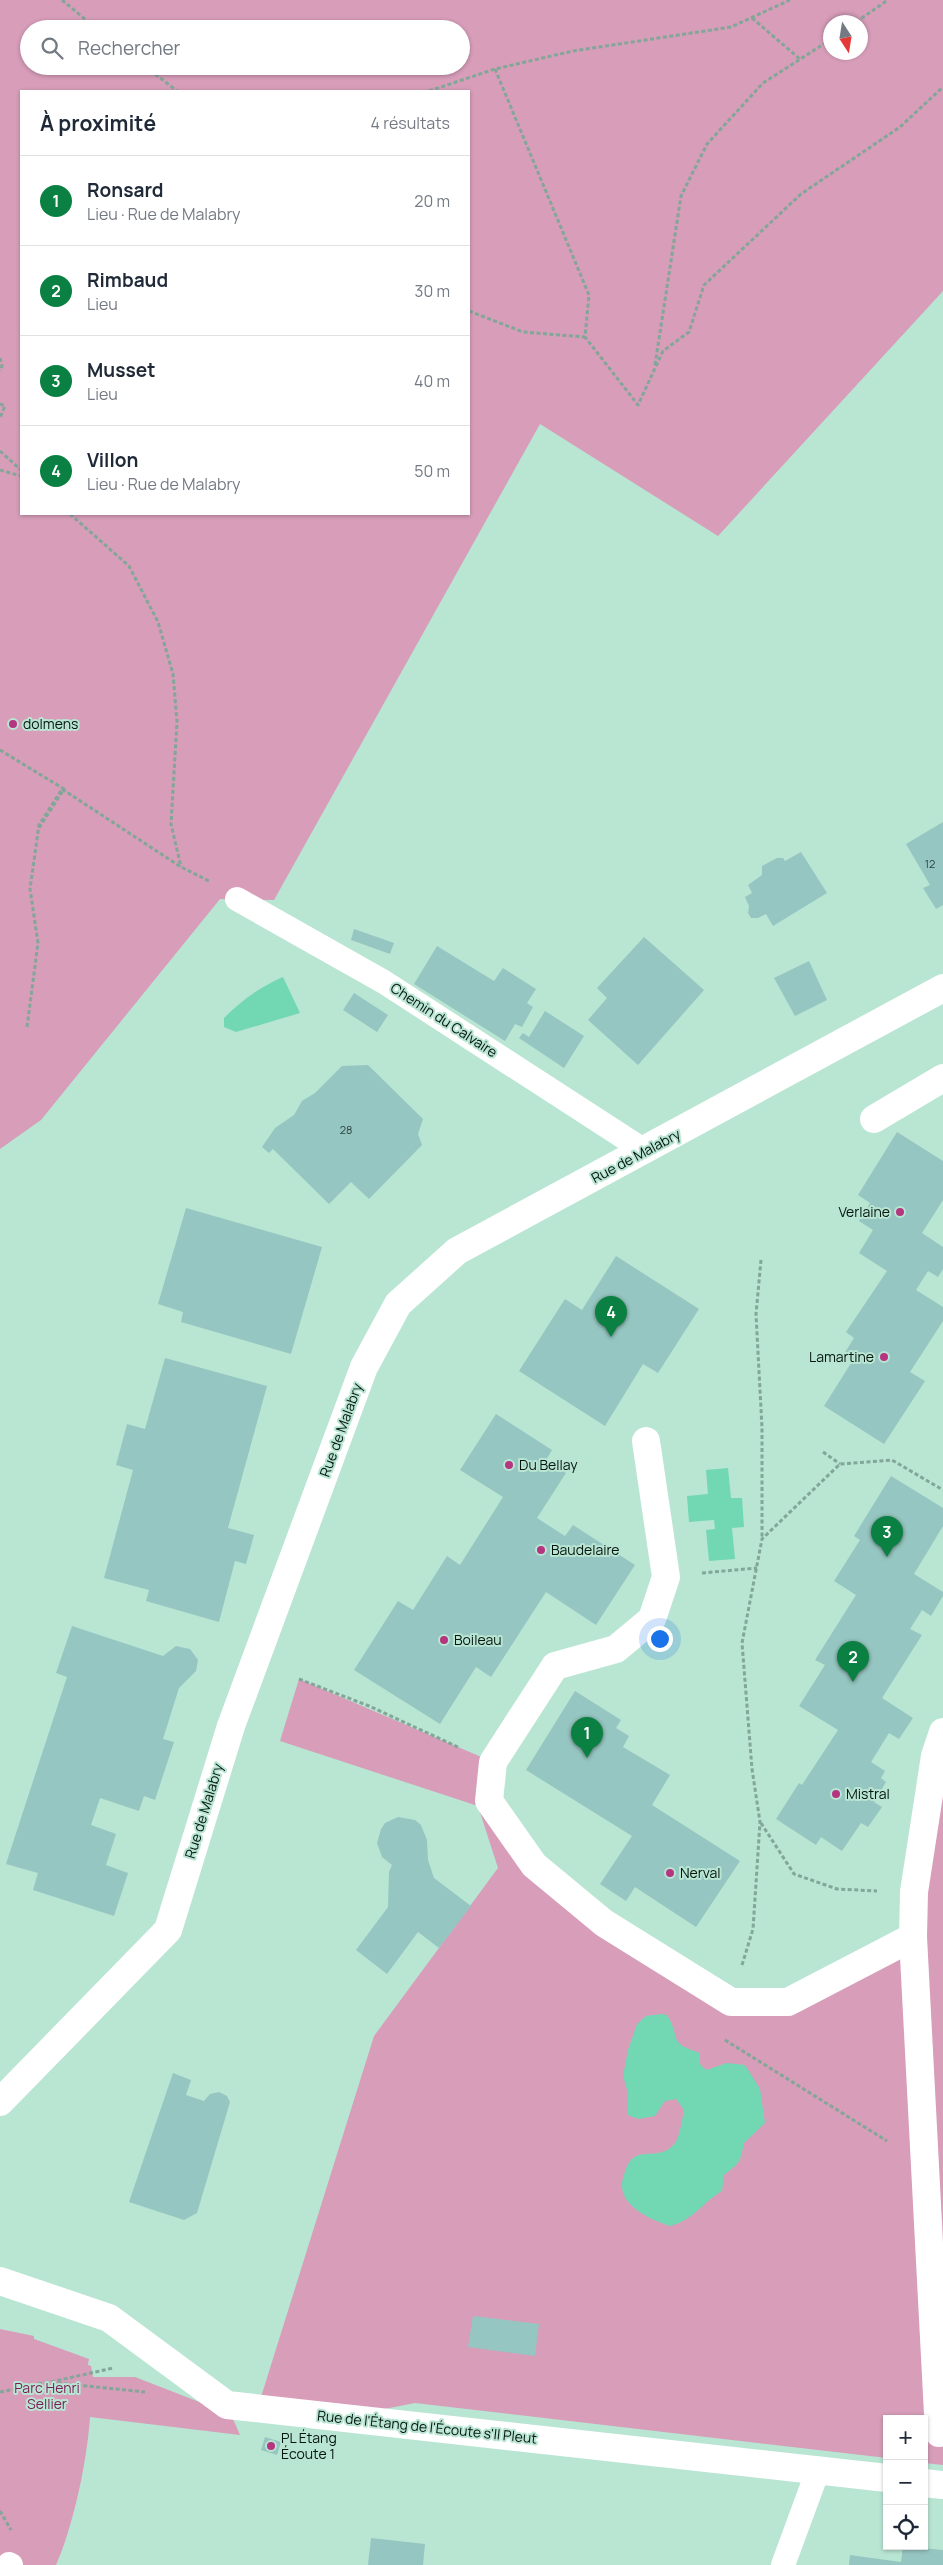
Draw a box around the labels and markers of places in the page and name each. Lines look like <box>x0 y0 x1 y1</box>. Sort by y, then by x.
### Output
place label: dolmens <box>23 714 78 733</box>
marker: dolmens <box>7 718 19 730</box>
place label: Verlaine <box>838 1202 890 1221</box>
marker: Verlaine <box>894 1206 906 1218</box>
pin: 4 <box>595 1296 627 1337</box>
place label: Lamartine <box>809 1347 874 1366</box>
marker: Lamartine <box>878 1351 890 1363</box>
place label: Du Bellay <box>519 1455 578 1474</box>
marker: Du Bellay <box>503 1459 515 1471</box>
pin: 3 <box>871 1516 903 1557</box>
place label: Baudelaire <box>551 1540 620 1559</box>
marker: Baudelaire <box>535 1544 547 1556</box>
place label: Boileau <box>454 1630 502 1649</box>
marker: Boileau <box>438 1634 450 1646</box>
pin: 2 <box>837 1641 869 1682</box>
pin: 1 <box>571 1717 603 1758</box>
place label: Mistral <box>846 1784 890 1803</box>
marker: Mistral <box>830 1788 842 1800</box>
place label: Nerval <box>680 1863 721 1882</box>
marker: Nerval <box>664 1867 676 1879</box>
place label: PL Étang Écoute 1 <box>281 2428 337 2463</box>
marker: PL Étang Écoute 1 <box>265 2440 277 2452</box>

